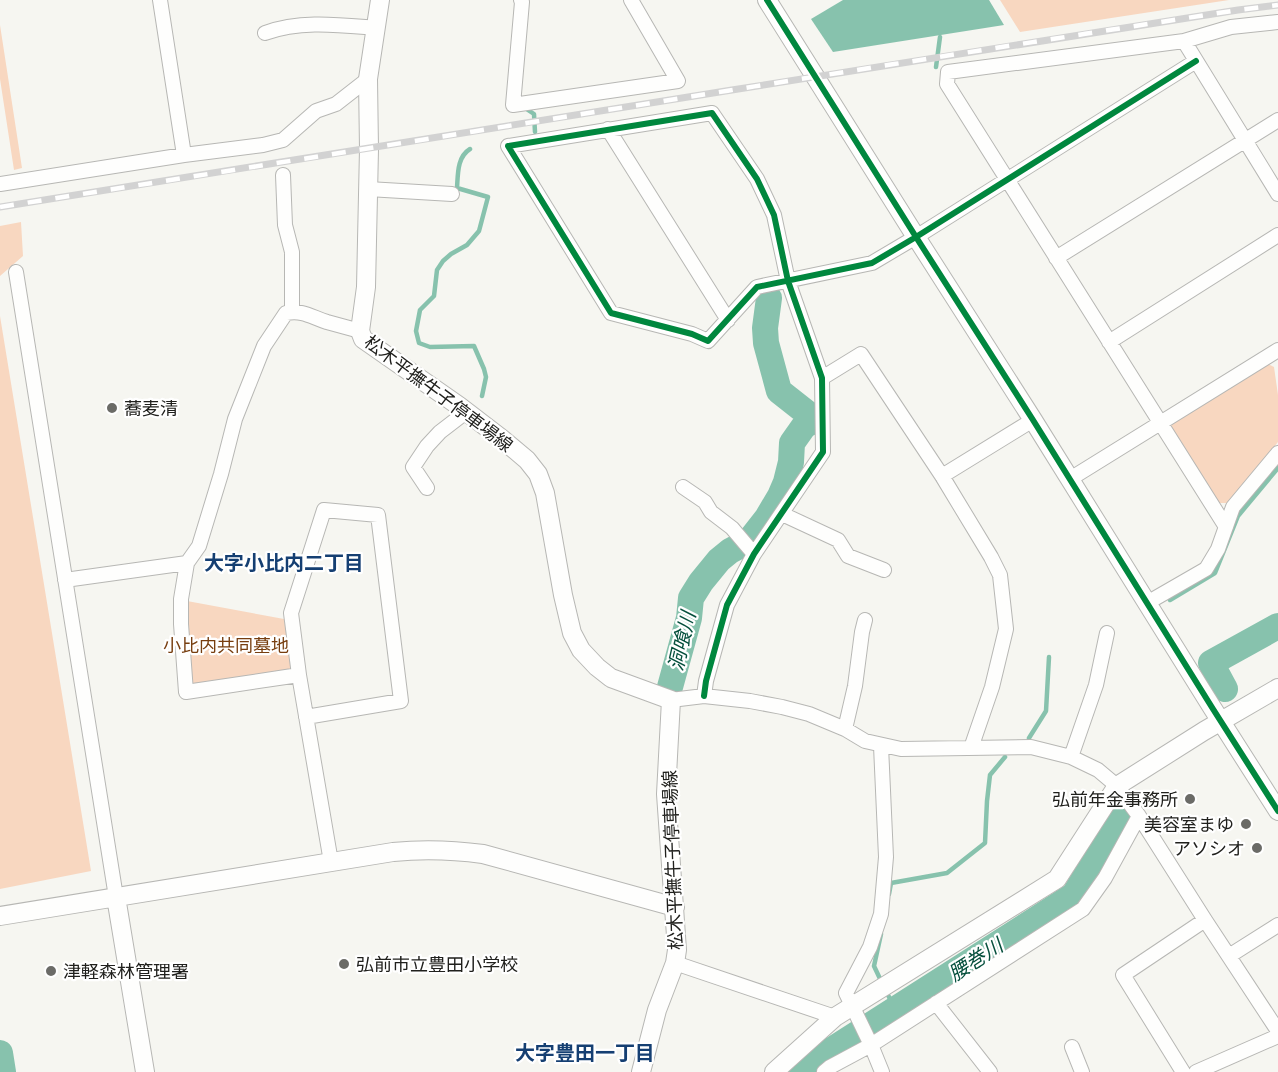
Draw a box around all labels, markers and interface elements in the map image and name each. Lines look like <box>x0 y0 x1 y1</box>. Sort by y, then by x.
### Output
street label: 松木平撫牛子停車場線 <box>361 330 517 456</box>
place label: 蕎麦清 <box>124 397 178 419</box>
marker: 蕎麦清 <box>105 401 119 415</box>
district label: 大字小比内二丁目 <box>204 550 364 574</box>
water label: 洞喰川 <box>663 607 700 673</box>
park label: 小比内共同墓地 <box>163 634 289 656</box>
street label: 松木平撫牛子停車場線 <box>658 770 686 950</box>
place label: 弘前年金事務所 <box>1052 788 1178 810</box>
marker: 弘前年金事務所 <box>1183 792 1197 806</box>
place label: 美容室まゆ <box>1144 813 1234 835</box>
marker: 美容室まゆ <box>1239 817 1253 831</box>
place label: アソシオ <box>1173 837 1245 859</box>
marker: アソシオ <box>1250 841 1264 855</box>
water label: 腰巻川 <box>943 932 1008 985</box>
place label: 弘前市立豊田小学校 <box>356 953 518 975</box>
marker: 弘前市立豊田小学校 <box>337 957 351 971</box>
place label: 津軽森林管理署 <box>63 960 189 982</box>
marker: 津軽森林管理署 <box>44 964 58 978</box>
district label: 大字豊田一丁目 <box>515 1040 655 1064</box>

